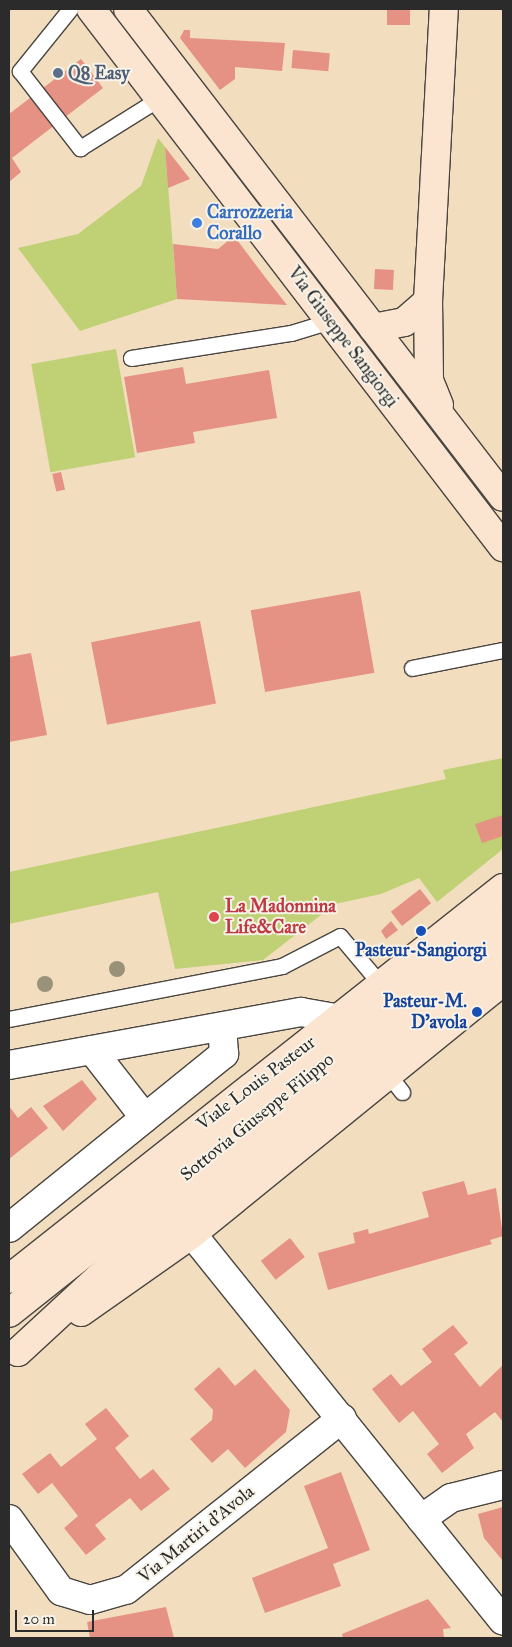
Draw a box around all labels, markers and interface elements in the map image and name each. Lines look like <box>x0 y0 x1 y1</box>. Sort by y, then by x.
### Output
place label: Q8 Easy <box>68 62 130 84</box>
marker: Q8 Easy <box>52 67 64 79</box>
place label: Carrozzeria Corallo <box>207 202 293 244</box>
marker: Carrozzeria Corallo <box>191 217 203 229</box>
street label: Via Giuseppe Sangiorgi <box>283 263 403 411</box>
place label: La Madonnina Life&Care <box>225 896 336 939</box>
marker: La Madonnina Life&Care <box>207 910 221 924</box>
marker: Pasteur-Sangiorgi <box>415 925 427 937</box>
place label: Pasteur-Sangiorgi <box>355 939 487 961</box>
place label: Pasteur-M. D'avola <box>383 991 467 1034</box>
marker: Pasteur-M. D'avola <box>471 1006 483 1018</box>
street label: Viale Louis Pasteur <box>192 1031 320 1135</box>
street label: Sottovia Giuseppe Filippo <box>176 1048 338 1186</box>
street label: Via Martiri d'Avola <box>134 1481 258 1587</box>
scale bar <box>18 1600 96 1632</box>
text: 20 m <box>23 1610 55 1628</box>

